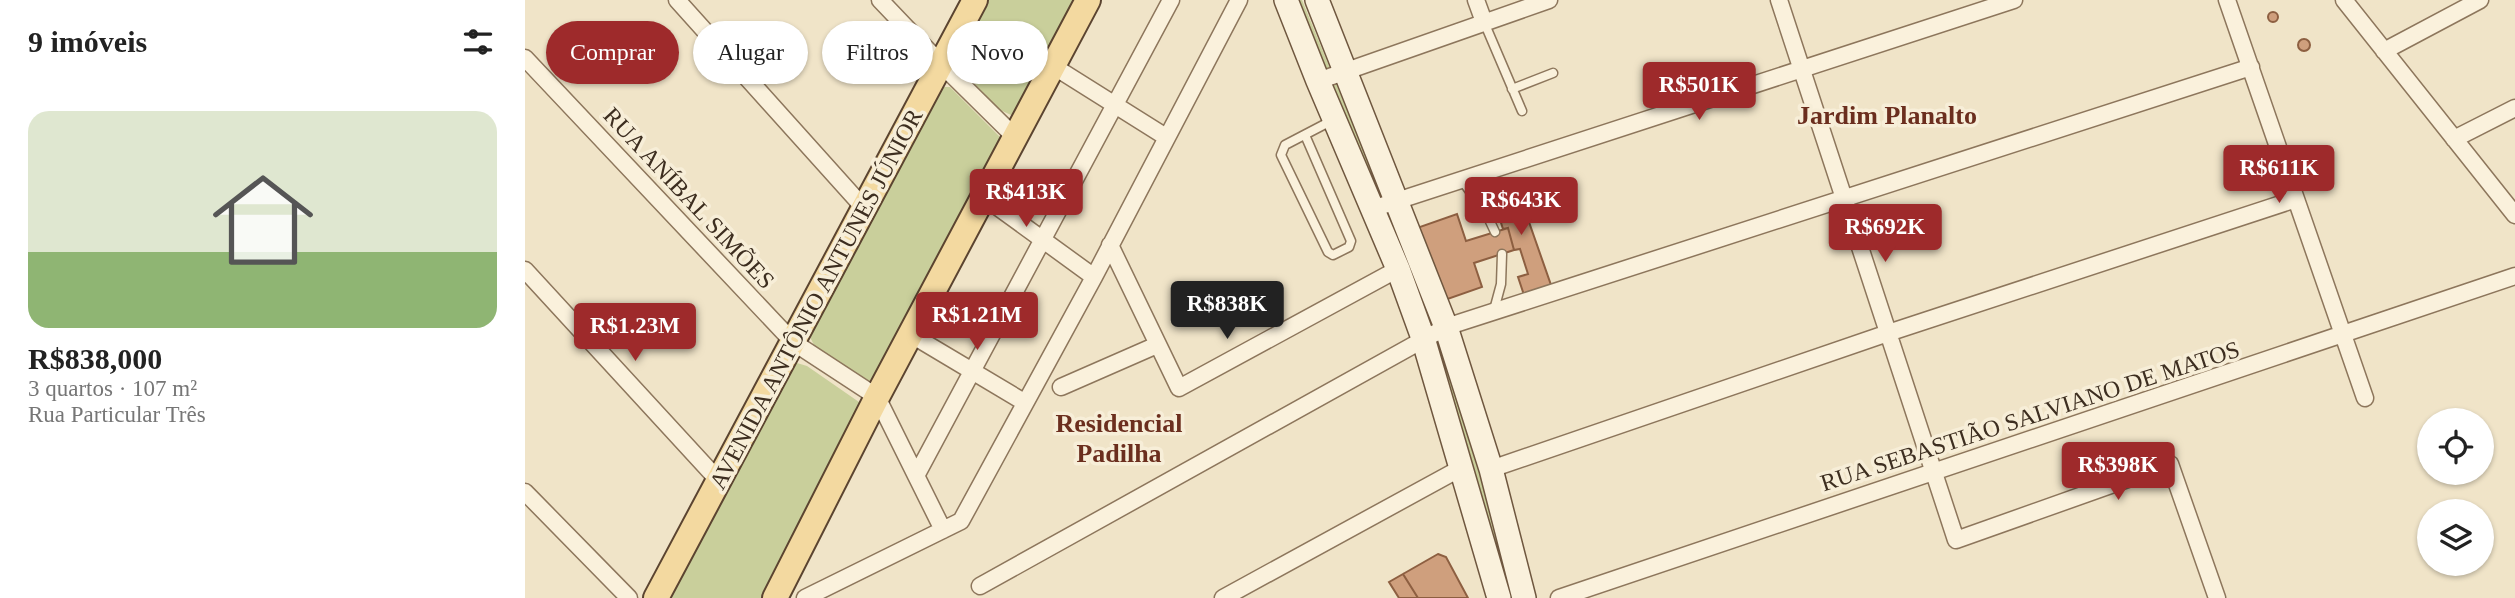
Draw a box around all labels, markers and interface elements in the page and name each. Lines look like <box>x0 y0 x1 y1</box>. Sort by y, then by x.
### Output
chip: Comprar <box>546 21 679 84</box>
chip: Alugar <box>693 21 808 84</box>
chip: Filtros <box>822 21 933 84</box>
chip: Novo <box>947 21 1048 84</box>
icon: filters <box>459 23 497 61</box>
text: 9 imóveis <box>28 25 147 58</box>
pin: R$501K <box>1642 62 1756 122</box>
text: R$501K <box>1659 72 1739 97</box>
district label: Jardim Planalto <box>1797 101 1977 130</box>
street label: RUA ANÍBAL SIMÕES <box>598 102 780 294</box>
street label: AVENIDA ANTÔNIO ANTUNES JÚNIOR <box>704 104 928 494</box>
pin: R$611K <box>2222 146 2336 205</box>
text: R$611K <box>2239 155 2319 180</box>
icon: home <box>200 157 326 283</box>
pin: R$413K <box>969 170 1083 229</box>
pin: R$643K <box>1464 177 1578 237</box>
text: R$413K <box>986 179 1066 204</box>
text: R$643K <box>1481 187 1561 212</box>
pin: R$692K <box>1828 204 1942 264</box>
text: R$692K <box>1845 214 1925 239</box>
pin: R$838K <box>1170 282 1284 341</box>
text: R$838K <box>1187 291 1267 316</box>
pin: R$1.21M <box>912 292 1042 352</box>
text: R$1.21M <box>932 302 1022 327</box>
pin: R$1.23M <box>570 304 700 363</box>
text: R$1.23M <box>590 313 680 338</box>
street label: RUA SEBASTIÃO SALVIANO DE MATOS <box>1817 336 2243 496</box>
text: R$838,000 <box>28 342 162 375</box>
text: 3 quartos · 107 m² <box>28 376 197 401</box>
text: Rua Particular Três <box>28 402 206 427</box>
map controls <box>2417 408 2494 576</box>
button: locate <box>2417 408 2494 485</box>
district label: Residencial Padilha <box>1055 409 1183 468</box>
pin: R$398K <box>2061 442 2175 502</box>
text: R$398K <box>2078 452 2158 477</box>
button: layers <box>2417 499 2494 576</box>

